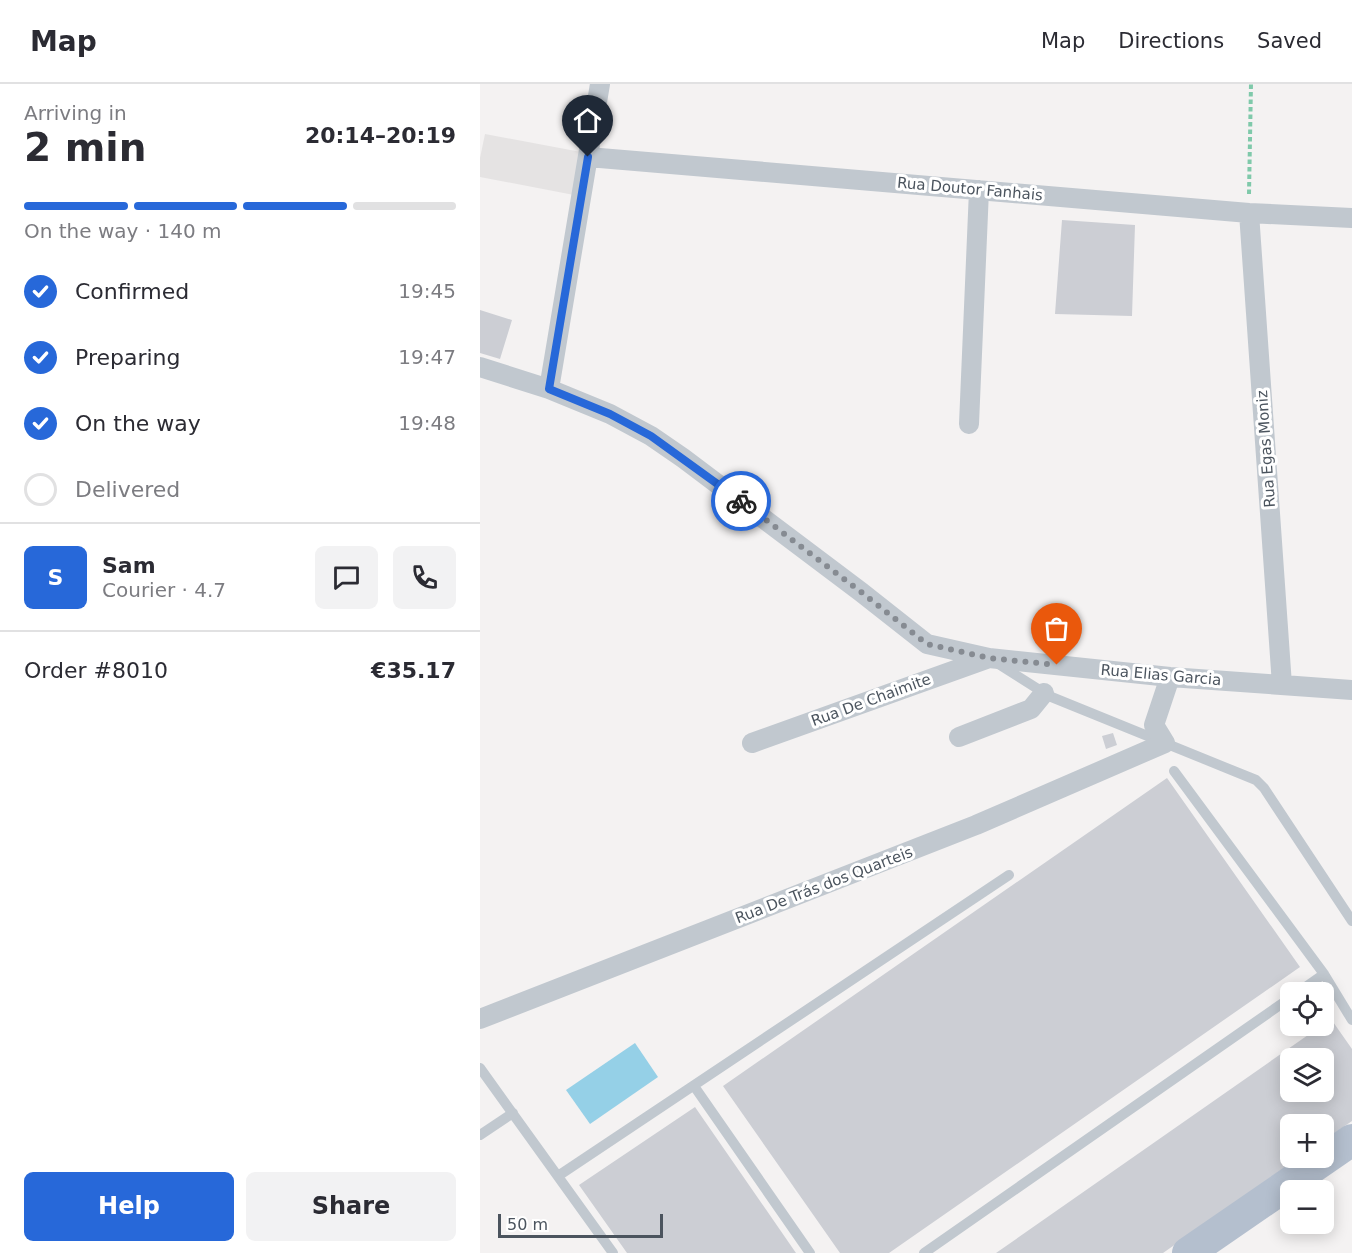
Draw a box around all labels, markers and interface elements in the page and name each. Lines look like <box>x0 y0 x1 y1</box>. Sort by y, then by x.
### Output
text: Map <box>30 25 97 58</box>
text: Map <box>1041 29 1085 53</box>
text: Directions <box>1118 29 1224 53</box>
text: Saved <box>1257 29 1322 53</box>
pin <box>562 95 613 157</box>
text: Arriving in <box>24 101 127 125</box>
icon: home <box>571 104 604 137</box>
text: 20:14–20:19 <box>305 123 456 148</box>
text: 2 min <box>24 125 146 170</box>
street label: Rua Doutor Fanhais <box>896 174 1044 204</box>
text: On the way · 140 m <box>24 219 222 243</box>
icon: check <box>24 275 57 308</box>
text: Confirmed <box>75 279 189 304</box>
text: 19:45 <box>398 279 456 303</box>
icon: check <box>24 341 57 374</box>
text: Preparing <box>75 345 181 370</box>
text: 19:47 <box>398 345 456 369</box>
street label: Rua Egas Moniz <box>1253 390 1279 508</box>
icon: check <box>24 407 57 440</box>
text: On the way <box>75 411 201 436</box>
text: 19:48 <box>398 411 456 435</box>
courier <box>711 471 771 531</box>
text: Delivered <box>75 477 180 502</box>
icon: bike <box>725 485 758 518</box>
button: chat <box>315 546 378 609</box>
button: phone <box>393 546 456 609</box>
text: Sam <box>102 553 156 578</box>
text: S <box>48 565 63 590</box>
text: Courier · 4.7 <box>102 578 226 602</box>
pin <box>1031 603 1082 665</box>
icon: bag <box>1040 612 1073 645</box>
text: Order #8010 <box>24 658 168 683</box>
text: €35.17 <box>371 658 456 683</box>
street label: Rua Elias Garcia <box>1100 661 1222 689</box>
street label: Rua De Chaimite <box>809 670 933 730</box>
street label: Rua De Trás dos Quarteis <box>733 843 915 927</box>
map controls <box>1280 982 1334 1234</box>
button: locate <box>1280 982 1334 1036</box>
button: layers <box>1280 1048 1334 1102</box>
button: + <box>1280 1114 1334 1168</box>
button: Help <box>24 1172 234 1241</box>
button: Share <box>246 1172 456 1241</box>
button: − <box>1280 1180 1334 1234</box>
scale bar <box>498 1211 663 1238</box>
text: 50 m <box>507 1215 548 1234</box>

